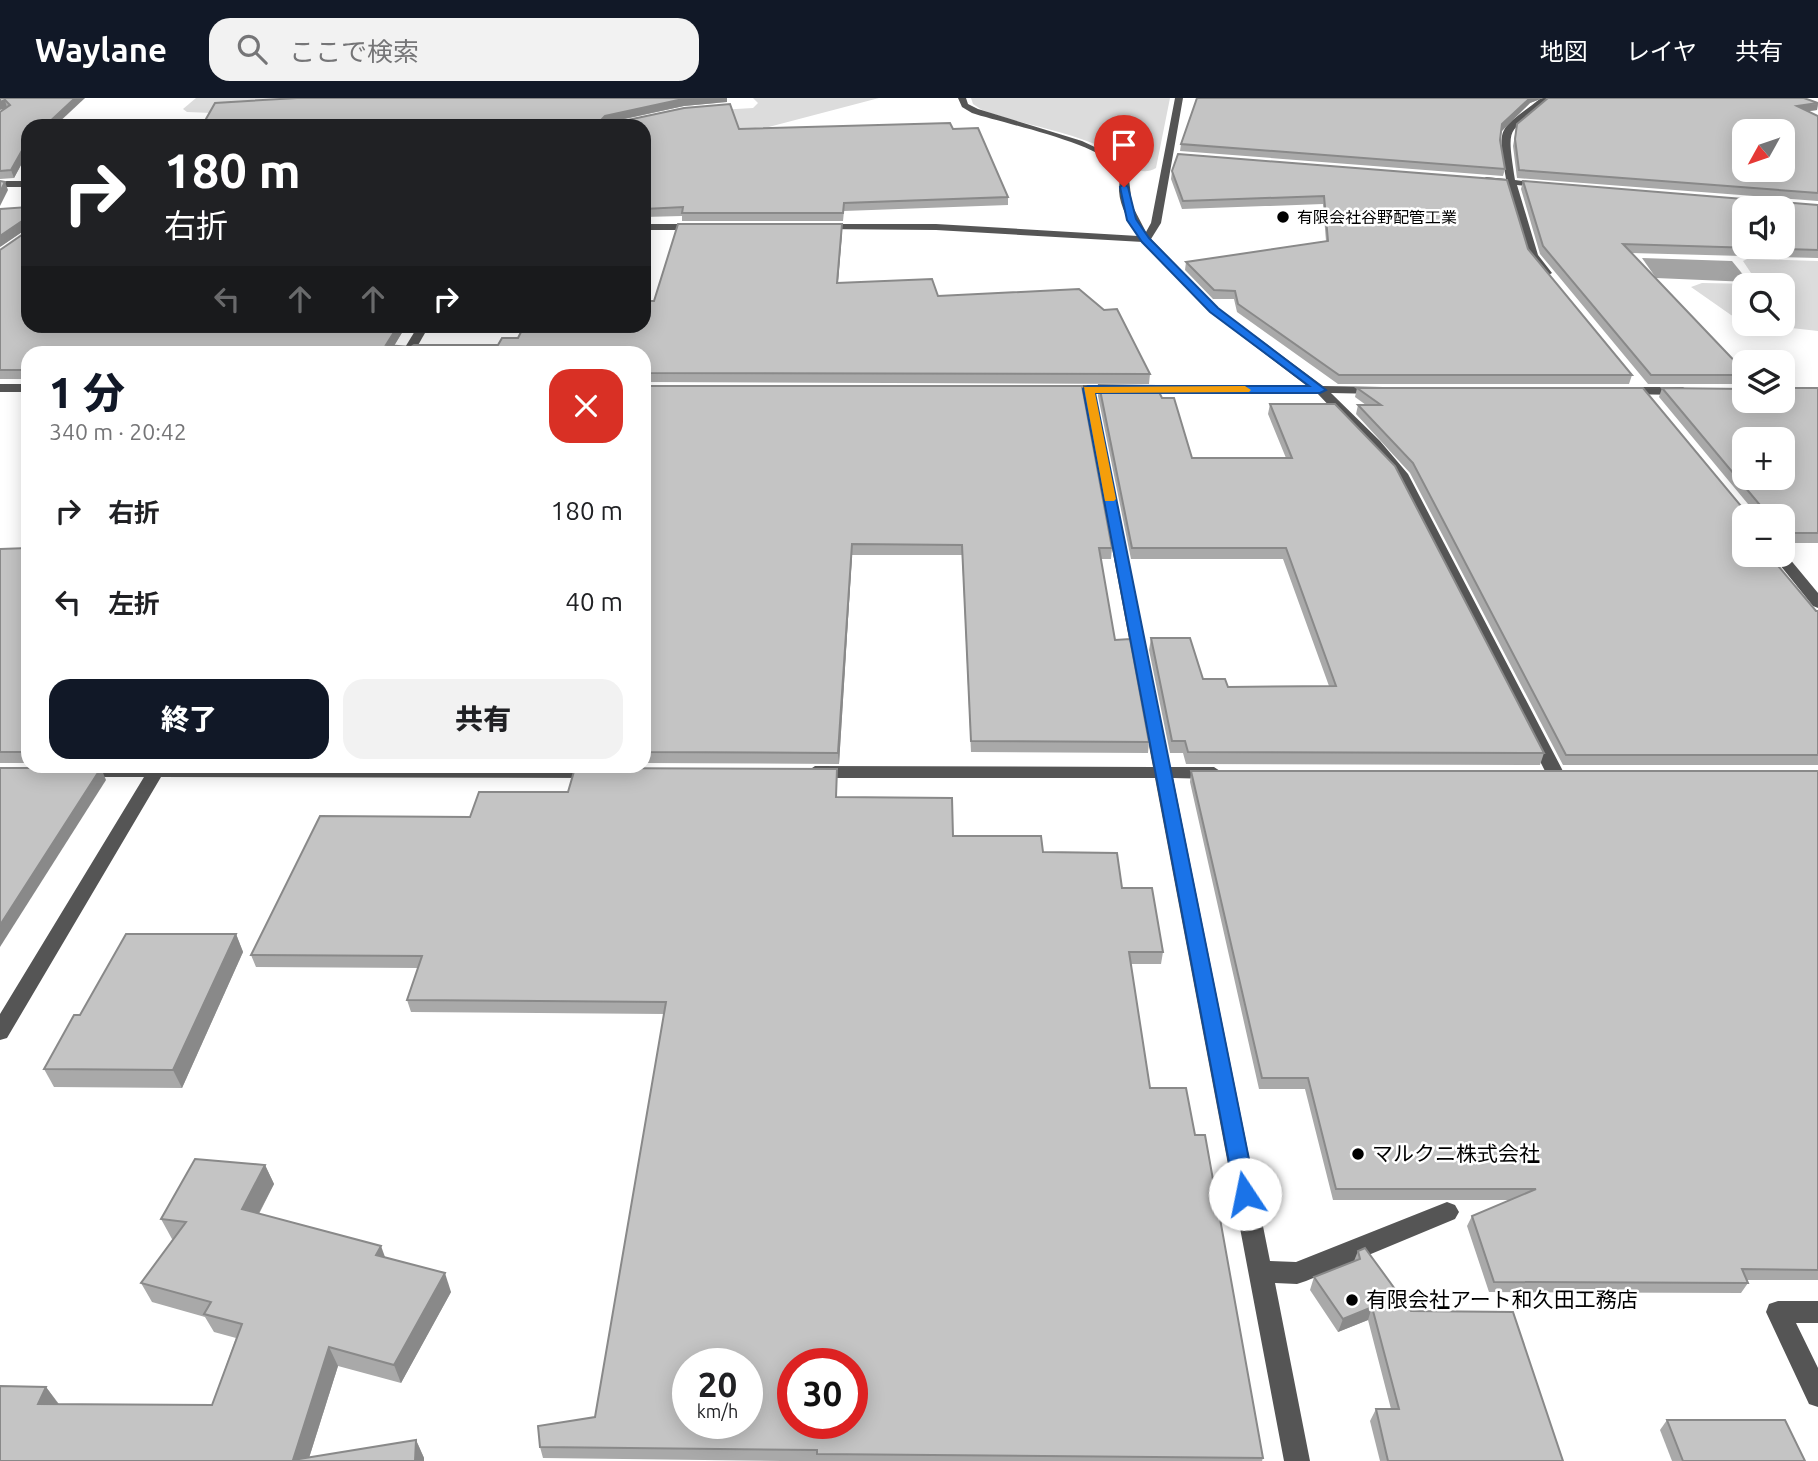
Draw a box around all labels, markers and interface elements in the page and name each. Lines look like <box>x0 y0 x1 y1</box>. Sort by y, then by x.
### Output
search box <box>209 18 699 81</box>
icon: search <box>233 30 271 68</box>
text: Waylane <box>35 31 167 68</box>
text: ここで検索 <box>289 37 419 66</box>
text: 地図 <box>1540 38 1588 65</box>
text: レイヤ <box>1626 38 1697 65</box>
text: 共有 <box>1735 38 1783 65</box>
pin <box>1094 115 1154 187</box>
north arrow <box>1732 119 1796 182</box>
map controls <box>1732 119 1795 567</box>
icon: arrive <box>1105 126 1143 164</box>
text: 180 m <box>164 142 301 197</box>
icon: right <box>49 147 140 238</box>
button: sound <box>1732 196 1795 259</box>
text: 右折 <box>164 207 228 243</box>
place label: 有限会社谷野配管工業 <box>1297 208 1457 226</box>
marker: 有限会社谷野配管工業 <box>1275 209 1291 225</box>
button: search <box>1732 273 1795 336</box>
icon: left <box>208 280 246 318</box>
icon: ahead <box>281 280 319 318</box>
icon: ahead <box>354 280 392 318</box>
icon: right <box>427 280 465 318</box>
button: layers <box>1732 350 1795 413</box>
text: 1 分 <box>49 369 125 416</box>
button: close <box>549 369 623 443</box>
text: 340 m · 20:42 <box>49 419 187 444</box>
button: + <box>1732 427 1795 490</box>
icon: right <box>49 492 87 530</box>
text: 180 m <box>551 496 623 525</box>
text: 右折 <box>108 498 160 527</box>
button: − <box>1732 504 1795 567</box>
icon: left <box>49 583 87 621</box>
text: 40 m <box>565 587 623 616</box>
text: 左折 <box>108 589 160 618</box>
button: 終了 <box>49 679 329 759</box>
button: 共有 <box>343 679 623 759</box>
place label: マルクニ株式会社 <box>1372 1141 1540 1165</box>
marker: マルクニ株式会社 <box>1350 1146 1366 1162</box>
position arrow <box>1208 1157 1282 1231</box>
place label: 有限会社アート和久田工務店 <box>1366 1287 1638 1311</box>
marker: 有限会社アート和久田工務店 <box>1344 1292 1360 1308</box>
speed limit sign: 30 <box>777 1348 868 1439</box>
text: 20 <box>698 1364 737 1404</box>
text: km/h <box>697 1401 738 1421</box>

